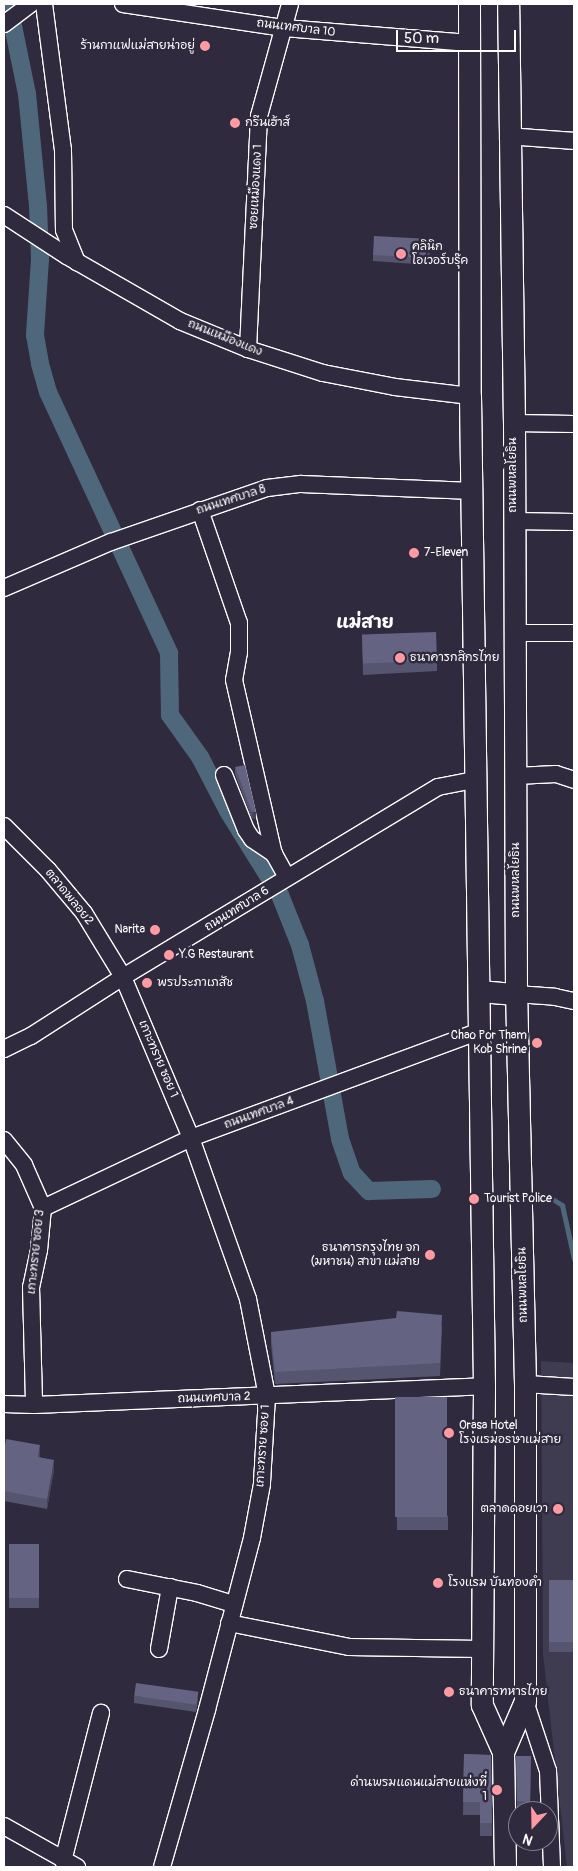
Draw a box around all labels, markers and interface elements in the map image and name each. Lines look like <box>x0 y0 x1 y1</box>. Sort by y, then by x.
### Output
street label: ถนนเทศบาล 10 <box>256 16 336 40</box>
scale bar <box>398 20 518 52</box>
text: 50 m <box>404 29 439 48</box>
place label: ร้านกาแฟแม่สายน่าอยู่ <box>80 39 195 53</box>
marker: ร้านกาแฟแม่สายน่าอยู่ <box>199 40 211 52</box>
place label: กรีนเฮ้าส์ <box>245 116 290 130</box>
marker: กรีนเฮ้าส์ <box>229 117 241 129</box>
street label: ซอยเหมืองแดง 1 <box>247 144 265 230</box>
place label: คลินิก โอเวอร์บรุ๊ค <box>412 240 468 268</box>
marker: คลินิก โอเวอร์บรุ๊ค <box>394 247 408 261</box>
street label: ถนนเหมืองแดง <box>186 316 264 360</box>
street label: ถนนพหลโยธิน <box>506 437 520 513</box>
street label: ถนนเทศบาล 8 <box>194 482 268 518</box>
place label: 7-Eleven <box>424 546 468 560</box>
marker: 7-Eleven <box>408 547 420 559</box>
district label: แม่สาย <box>336 612 394 634</box>
place label: ธนาคารกสิกรไทย <box>410 651 499 665</box>
marker: ธนาคารกสิกรไทย <box>394 652 406 664</box>
street label: ถนนพหลโยธิน <box>509 842 523 918</box>
street label: ตลาดพลอย2 <box>42 866 96 928</box>
street label: ถนนเทศบาล 6 <box>202 883 272 935</box>
place label: Narita <box>114 923 145 937</box>
marker: Narita <box>149 924 161 936</box>
place label: Y.G Restaurant <box>179 948 254 962</box>
marker: Y.G Restaurant <box>163 949 175 961</box>
place label: พรประภาเภสัช <box>157 976 233 990</box>
marker: พรประภาเภสัช <box>141 977 153 989</box>
street label: เกาะทราย ซอย 1 <box>135 1018 181 1100</box>
place label: Chao Por Tham Kob Shrine <box>451 1029 527 1057</box>
marker: Chao Por Tham Kob Shrine <box>531 1037 543 1049</box>
street label: ถนนเทศบาล 4 <box>222 1094 296 1132</box>
place label: Tourist Police <box>484 1192 552 1206</box>
marker: Tourist Police <box>468 1193 480 1205</box>
street label: เกาะทราย ซอย 3 <box>24 1209 48 1295</box>
place label: ธนาคารกรุงไทย จก (มหาชน) สาขา แม่สาย <box>311 1241 420 1269</box>
street label: ถนนพหลโยธิน <box>515 1247 531 1323</box>
marker: ธนาคารกรุงไทย จก (มหาชน) สาขา แม่สาย <box>424 1249 436 1261</box>
street label: ถนนเทศบาล 2 <box>177 1390 251 1406</box>
street label: เกาะทราย ซอย 1 <box>253 1404 273 1488</box>
place label: Orasa Hotel โรงแรมอรษาแม่สาย <box>459 1419 561 1447</box>
marker: Orasa Hotel โรงแรมอรษาแม่สาย <box>443 1427 455 1439</box>
place label: ตลาดดอยเวา <box>481 1502 548 1516</box>
marker: ตลาดดอยเวา <box>552 1503 564 1515</box>
place label: โรงแรม บันทองคํา <box>448 1576 542 1590</box>
marker: โรงแรม บันทองคํา <box>432 1577 444 1589</box>
place label: ธนาคารทหารไทย <box>459 1685 547 1699</box>
marker: ธนาคารทหารไทย <box>443 1686 455 1698</box>
place label: ด่านพรมแดนแม่สายแห่งที่ 1 <box>350 1776 487 1804</box>
marker: ด่านพรมแดนแม่สายแห่งที่ 1 <box>491 1784 503 1796</box>
north arrow <box>508 1801 558 1851</box>
text: N <box>520 1830 535 1849</box>

